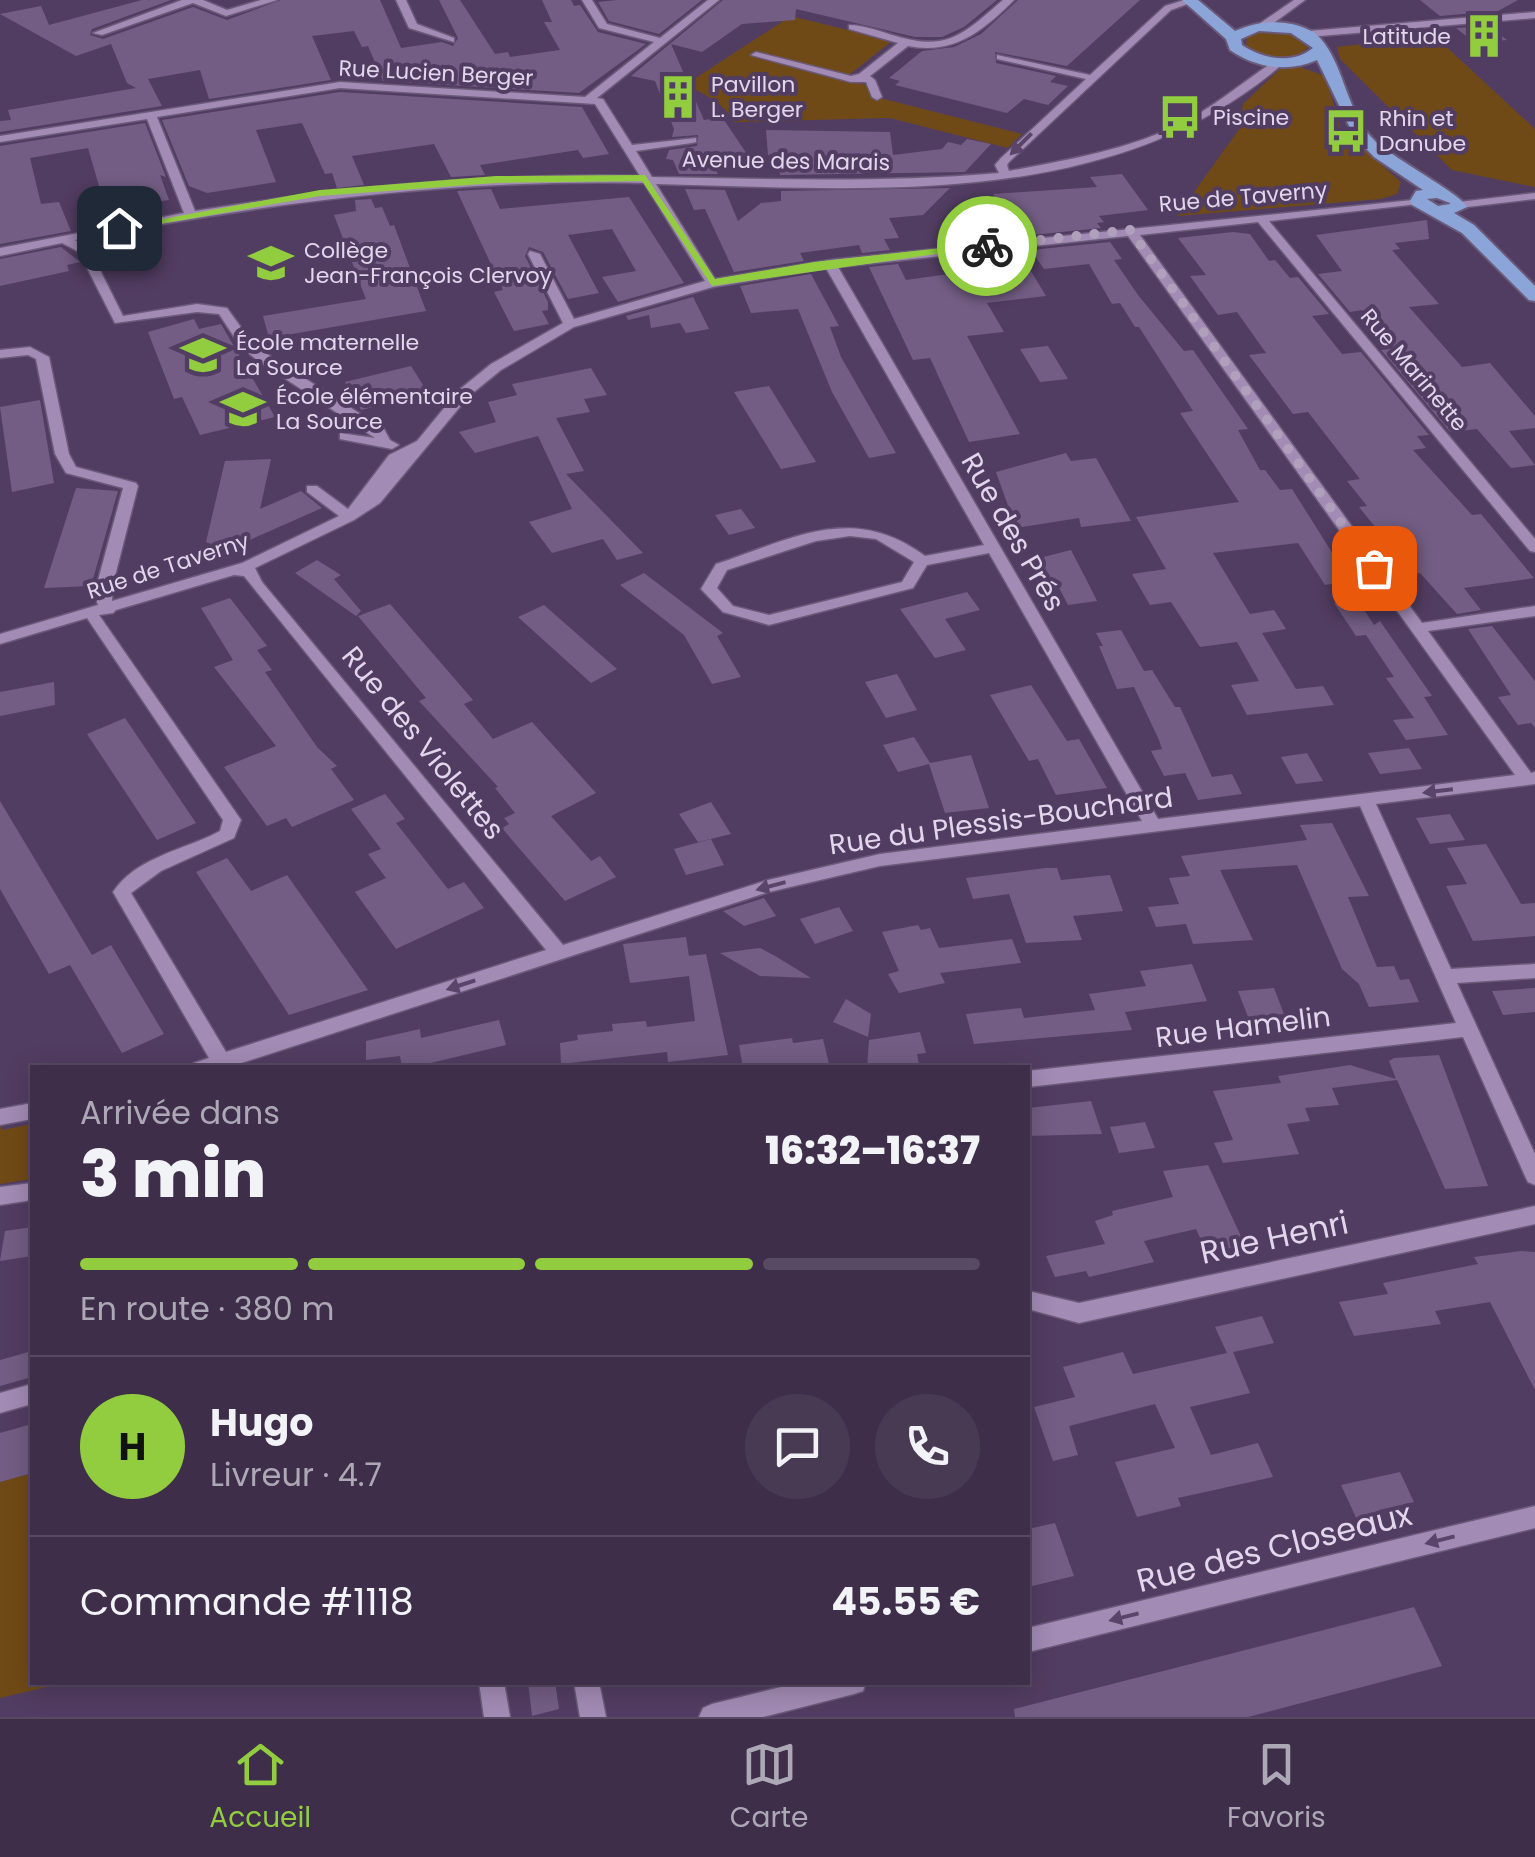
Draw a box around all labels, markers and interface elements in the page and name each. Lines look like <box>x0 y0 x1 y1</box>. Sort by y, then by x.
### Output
building icon: Latitude <box>1460 12 1508 60</box>
place label: Latitude <box>1363 21 1451 52</box>
street label: Rue Lucien Berger <box>338 52 534 94</box>
place label: Pavillon L. Berger <box>711 69 803 125</box>
building icon: Pavillon L. Berger <box>654 73 702 121</box>
bus stop icon: Piscine <box>1156 93 1204 141</box>
place label: Piscine <box>1213 102 1289 133</box>
place label: Rhin et Danube <box>1379 103 1466 159</box>
bus stop icon: Rhin et Danube <box>1322 107 1370 155</box>
one-way arrow <box>1009 132 1033 155</box>
street label: Avenue des Marais <box>682 144 890 178</box>
street label: Rue de Taverny <box>1158 174 1329 220</box>
pin <box>77 186 162 271</box>
courier <box>937 196 1037 296</box>
icon: home <box>92 201 147 256</box>
icon: bike <box>960 219 1015 274</box>
place label: Collège Jean-François Clervoy <box>304 235 552 291</box>
school or university icon: Collège Jean-François Clervoy <box>247 239 295 287</box>
street label: Rue Marinette <box>1353 302 1475 438</box>
place label: École maternelle La Source <box>236 327 419 383</box>
school or university icon: École maternelle La Source <box>179 331 227 379</box>
place label: École élémentaire La Source <box>276 381 473 437</box>
school or university icon: École élémentaire La Source <box>219 385 267 433</box>
street label: Rue des Prés <box>952 446 1074 618</box>
street label: Rue de Taverny <box>83 525 254 607</box>
pin <box>1332 526 1417 611</box>
icon: bag <box>1347 541 1402 596</box>
street label: Rue des Violettes <box>333 638 513 848</box>
street label: Rue du Plessis-Bouchard <box>826 778 1176 864</box>
one-way arrow <box>1422 783 1454 799</box>
one-way arrow <box>755 878 786 894</box>
one-way arrow <box>446 978 476 993</box>
street label: Rue Hamelin <box>1153 997 1333 1057</box>
text: Arrivée dans <box>80 1090 280 1135</box>
text: 16:32–16:37 <box>765 1124 980 1177</box>
text: 3 min <box>80 1129 266 1220</box>
street label: Rue Henri <box>1196 1199 1352 1275</box>
text: En route · 380 m <box>80 1286 334 1331</box>
button: chat <box>745 1394 850 1499</box>
button: phone <box>875 1394 980 1499</box>
text: Hugo <box>210 1396 313 1449</box>
text: H <box>119 1420 146 1473</box>
text: Livreur · 4.7 <box>210 1452 382 1497</box>
street label: Rue des Closeaux <box>1132 1491 1416 1603</box>
one-way arrow <box>1424 1533 1455 1548</box>
text: Commande #1118 <box>80 1575 414 1628</box>
text: 45.55 € <box>831 1575 980 1628</box>
one-way arrow <box>1108 1610 1139 1625</box>
tab: Accueil <box>209 1737 311 1839</box>
tab: Carte <box>730 1737 808 1839</box>
tab: Favoris <box>1227 1737 1326 1839</box>

